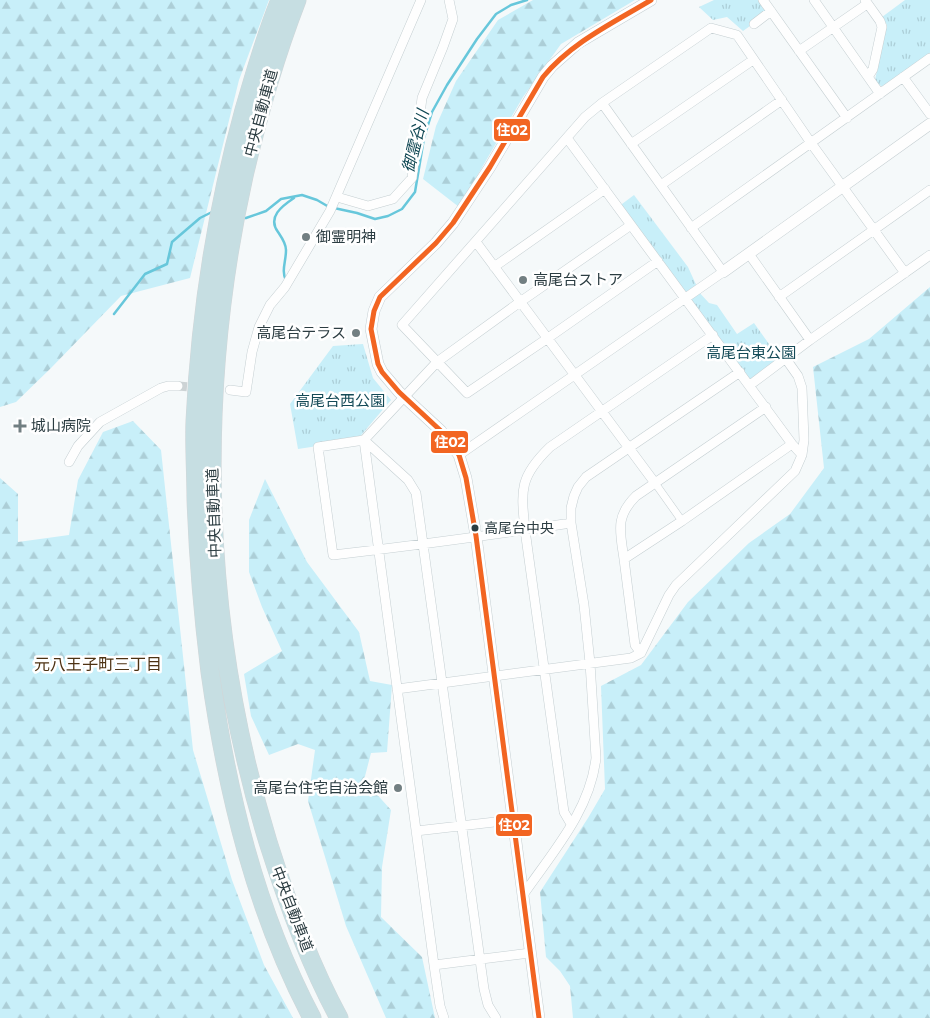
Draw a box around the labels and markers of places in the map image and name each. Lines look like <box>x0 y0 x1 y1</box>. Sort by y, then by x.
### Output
place label: 御霊明神 <box>316 227 376 246</box>
marker: 御霊明神 <box>300 231 312 243</box>
place label: 高尾台ストア <box>533 270 623 289</box>
marker: 高尾台ストア <box>517 274 529 286</box>
place label: 高尾台テラス <box>256 323 346 342</box>
marker: 高尾台テラス <box>350 327 362 339</box>
place label: 城山病院 <box>31 416 91 435</box>
marker: 城山病院 <box>13 419 27 433</box>
place label: 高尾台中央 <box>484 519 554 537</box>
marker: 高尾台中央 <box>470 523 480 533</box>
place label: 高尾台住宅自治会館 <box>253 778 388 797</box>
marker: 高尾台住宅自治会館 <box>392 782 404 794</box>

